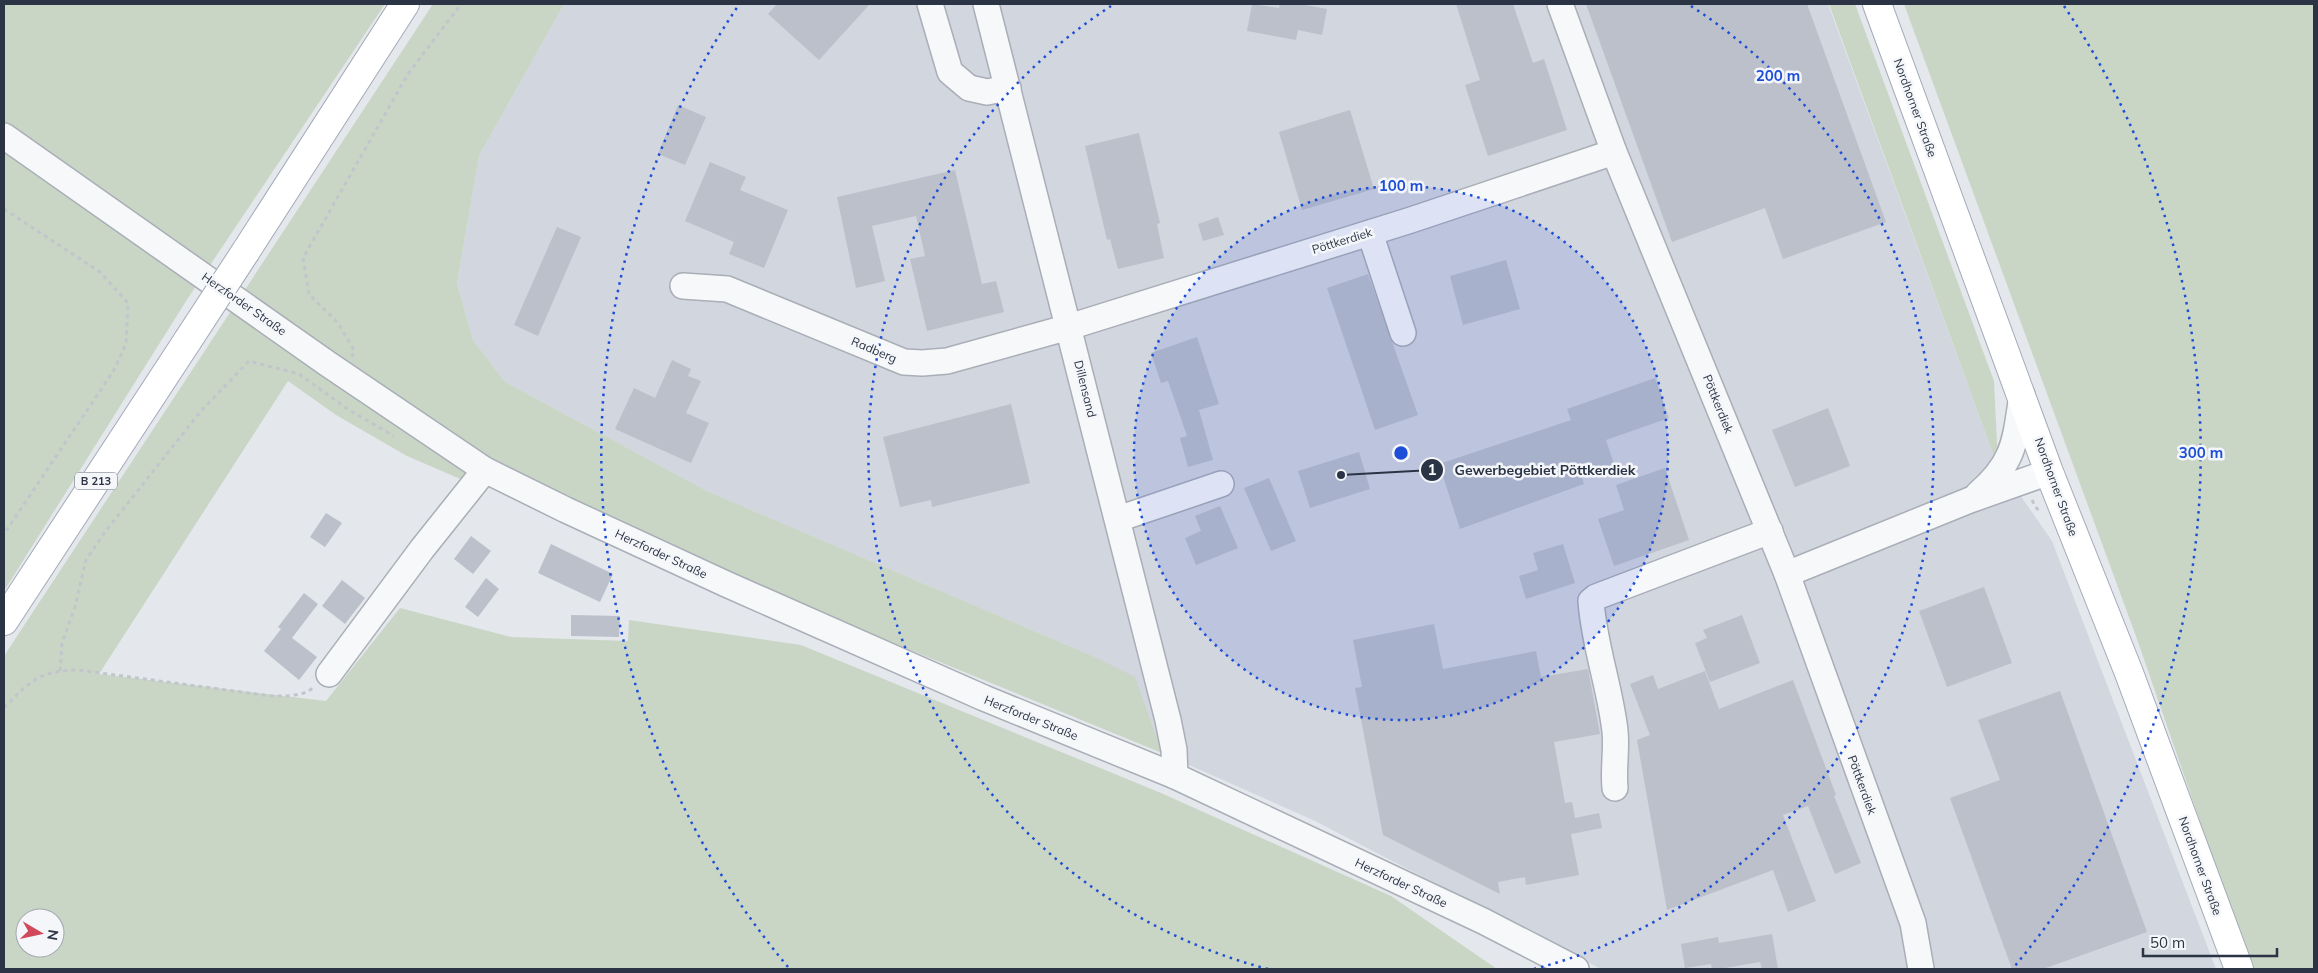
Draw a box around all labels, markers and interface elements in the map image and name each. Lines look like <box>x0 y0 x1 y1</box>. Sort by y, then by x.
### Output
street label: Nordhorner Straße <box>1891 56 1940 159</box>
text: 200 m <box>1756 66 1800 85</box>
text: 100 m <box>1379 176 1423 195</box>
street label: Pöttkerdiek <box>1310 224 1375 257</box>
street label: Herzforder Straße <box>199 269 289 338</box>
street label: Radberg <box>849 333 899 366</box>
street label: Dillensand <box>1071 359 1100 419</box>
street label: Pöttkerdiek <box>1700 372 1737 436</box>
street label: Nordhorner Straße <box>2032 435 2081 538</box>
text: 300 m <box>2179 443 2223 462</box>
centre of rings <box>1392 444 1410 462</box>
callout: Gewerbegebiet Pöttkerdiek <box>1419 456 1645 485</box>
text: 1 <box>1427 460 1437 479</box>
text: Gewerbegebiet Pöttkerdiek <box>1455 461 1636 479</box>
road number: B 213 <box>75 472 117 490</box>
street label: Herzforder Straße <box>613 526 710 581</box>
street label: Herzforder Straße <box>982 692 1080 743</box>
street label: Pöttkerdiek <box>1845 753 1880 817</box>
street label: Nordhorner Straße <box>2176 814 2225 917</box>
street label: Herzforder Straße <box>1353 855 1450 910</box>
north arrow <box>15 908 65 958</box>
scale bar <box>2143 926 2277 958</box>
text: N <box>43 928 63 942</box>
text: 50 m <box>2150 933 2185 952</box>

